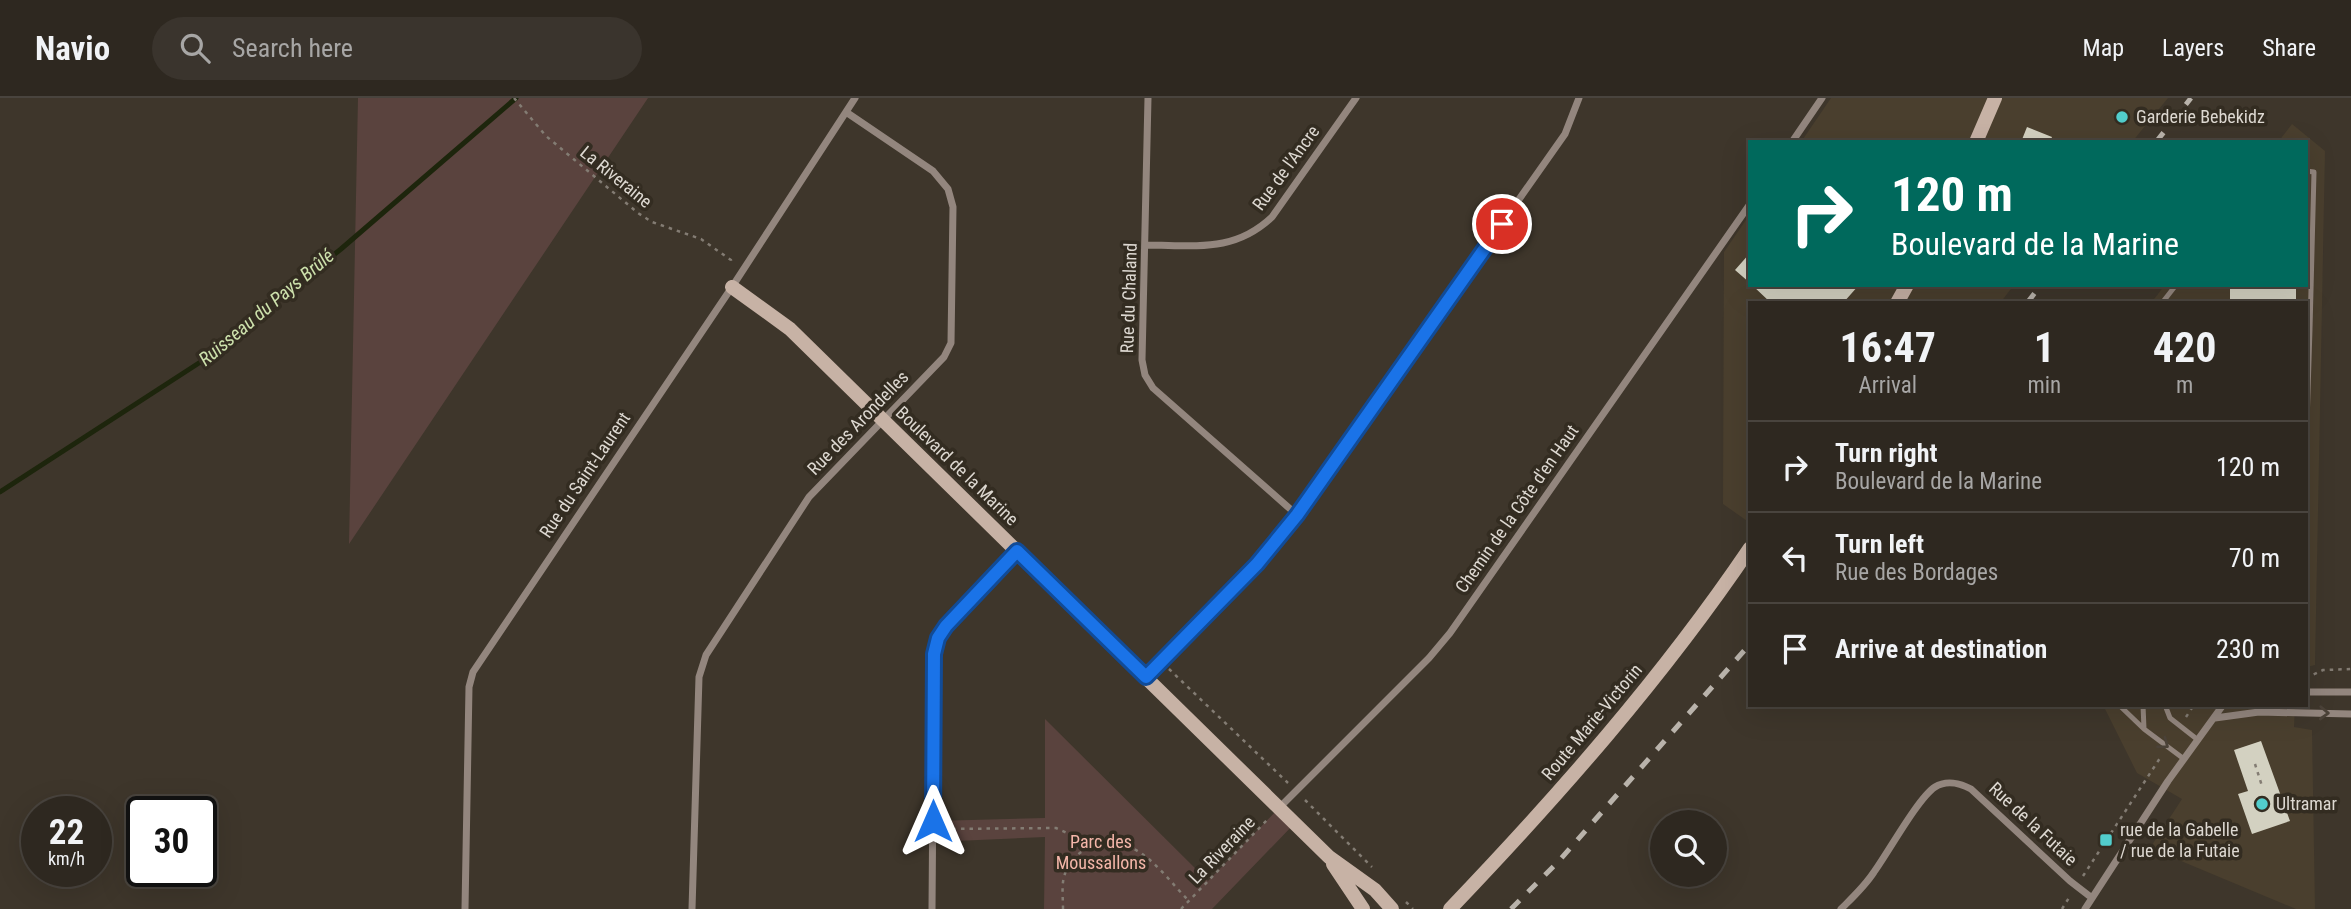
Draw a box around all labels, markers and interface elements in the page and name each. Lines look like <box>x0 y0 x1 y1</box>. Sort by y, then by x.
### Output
search box <box>152 17 642 80</box>
text: Navio <box>35 29 110 68</box>
icon: search <box>176 29 214 67</box>
text: Search here <box>232 33 353 63</box>
text: Map <box>2083 34 2124 62</box>
text: Layers <box>2162 34 2224 62</box>
text: Share <box>2262 34 2316 62</box>
place label: Garderie Bebekidz <box>2136 106 2265 127</box>
marker: Garderie Bebekidz <box>2114 109 2130 125</box>
street label: Rue de l'Ancre <box>1248 121 1323 214</box>
street label: La Riveraine <box>576 141 656 212</box>
text: 120 m <box>1891 166 2013 223</box>
icon: right <box>1776 168 1867 259</box>
pin <box>1472 194 1532 254</box>
icon: arrive <box>1483 205 1521 243</box>
text: Boulevard de la Marine <box>1891 225 2179 263</box>
street label: Rue du Chaland <box>1116 242 1141 354</box>
water label: Ruisseau du Pays Brûlé <box>194 244 339 371</box>
text: 16:47 <box>1840 323 1936 372</box>
text: 1 <box>2034 323 2055 372</box>
text: 420 <box>2153 323 2216 372</box>
street label: Rue des Arondelles <box>803 366 913 479</box>
text: Arrival <box>1858 372 1917 399</box>
text: min <box>2027 372 2061 399</box>
text: m <box>2176 372 2193 399</box>
street label: Boulevard de la Marine <box>892 402 1023 529</box>
street label: Rue du Saint-Laurent <box>535 408 634 541</box>
street label: Chemin de la Côte d'en Haut <box>1451 421 1583 597</box>
text: Turn right <box>1835 438 1937 468</box>
icon: right <box>1776 448 1814 486</box>
text: 120 m <box>2216 452 2280 482</box>
text: Boulevard de la Marine <box>1835 468 2042 495</box>
text: Turn left <box>1835 529 1924 559</box>
icon: left <box>1776 539 1814 577</box>
text: 70 m <box>2229 543 2280 573</box>
text: Rue des Bordages <box>1835 559 1998 586</box>
icon: arrive <box>1776 630 1814 668</box>
text: Arrive at destination <box>1835 634 2047 664</box>
text: 230 m <box>2216 634 2280 664</box>
street label: Route Marie-Victorin <box>1537 659 1646 784</box>
one-way arrow <box>2319 706 2330 721</box>
one-way arrow <box>2156 735 2168 748</box>
street label: Rue de la Futaie <box>1985 777 2082 870</box>
position arrow <box>896 784 970 858</box>
place label: Ultramar <box>2276 793 2337 814</box>
speed limit sign: 30 <box>126 796 217 887</box>
marker: Ultramar <box>2254 796 2270 812</box>
map controls <box>1650 810 1727 887</box>
button: search <box>1650 810 1727 887</box>
street label: La Riveraine <box>1184 811 1259 888</box>
text: 22 <box>49 812 84 853</box>
place label: rue de la Gabelle / rue de la Futaie <box>2120 819 2240 861</box>
park label: Parc des Moussallons <box>1056 831 1146 873</box>
marker: rue de la Gabelle / rue de la Futaie <box>2098 832 2114 848</box>
text: km/h <box>48 848 85 869</box>

